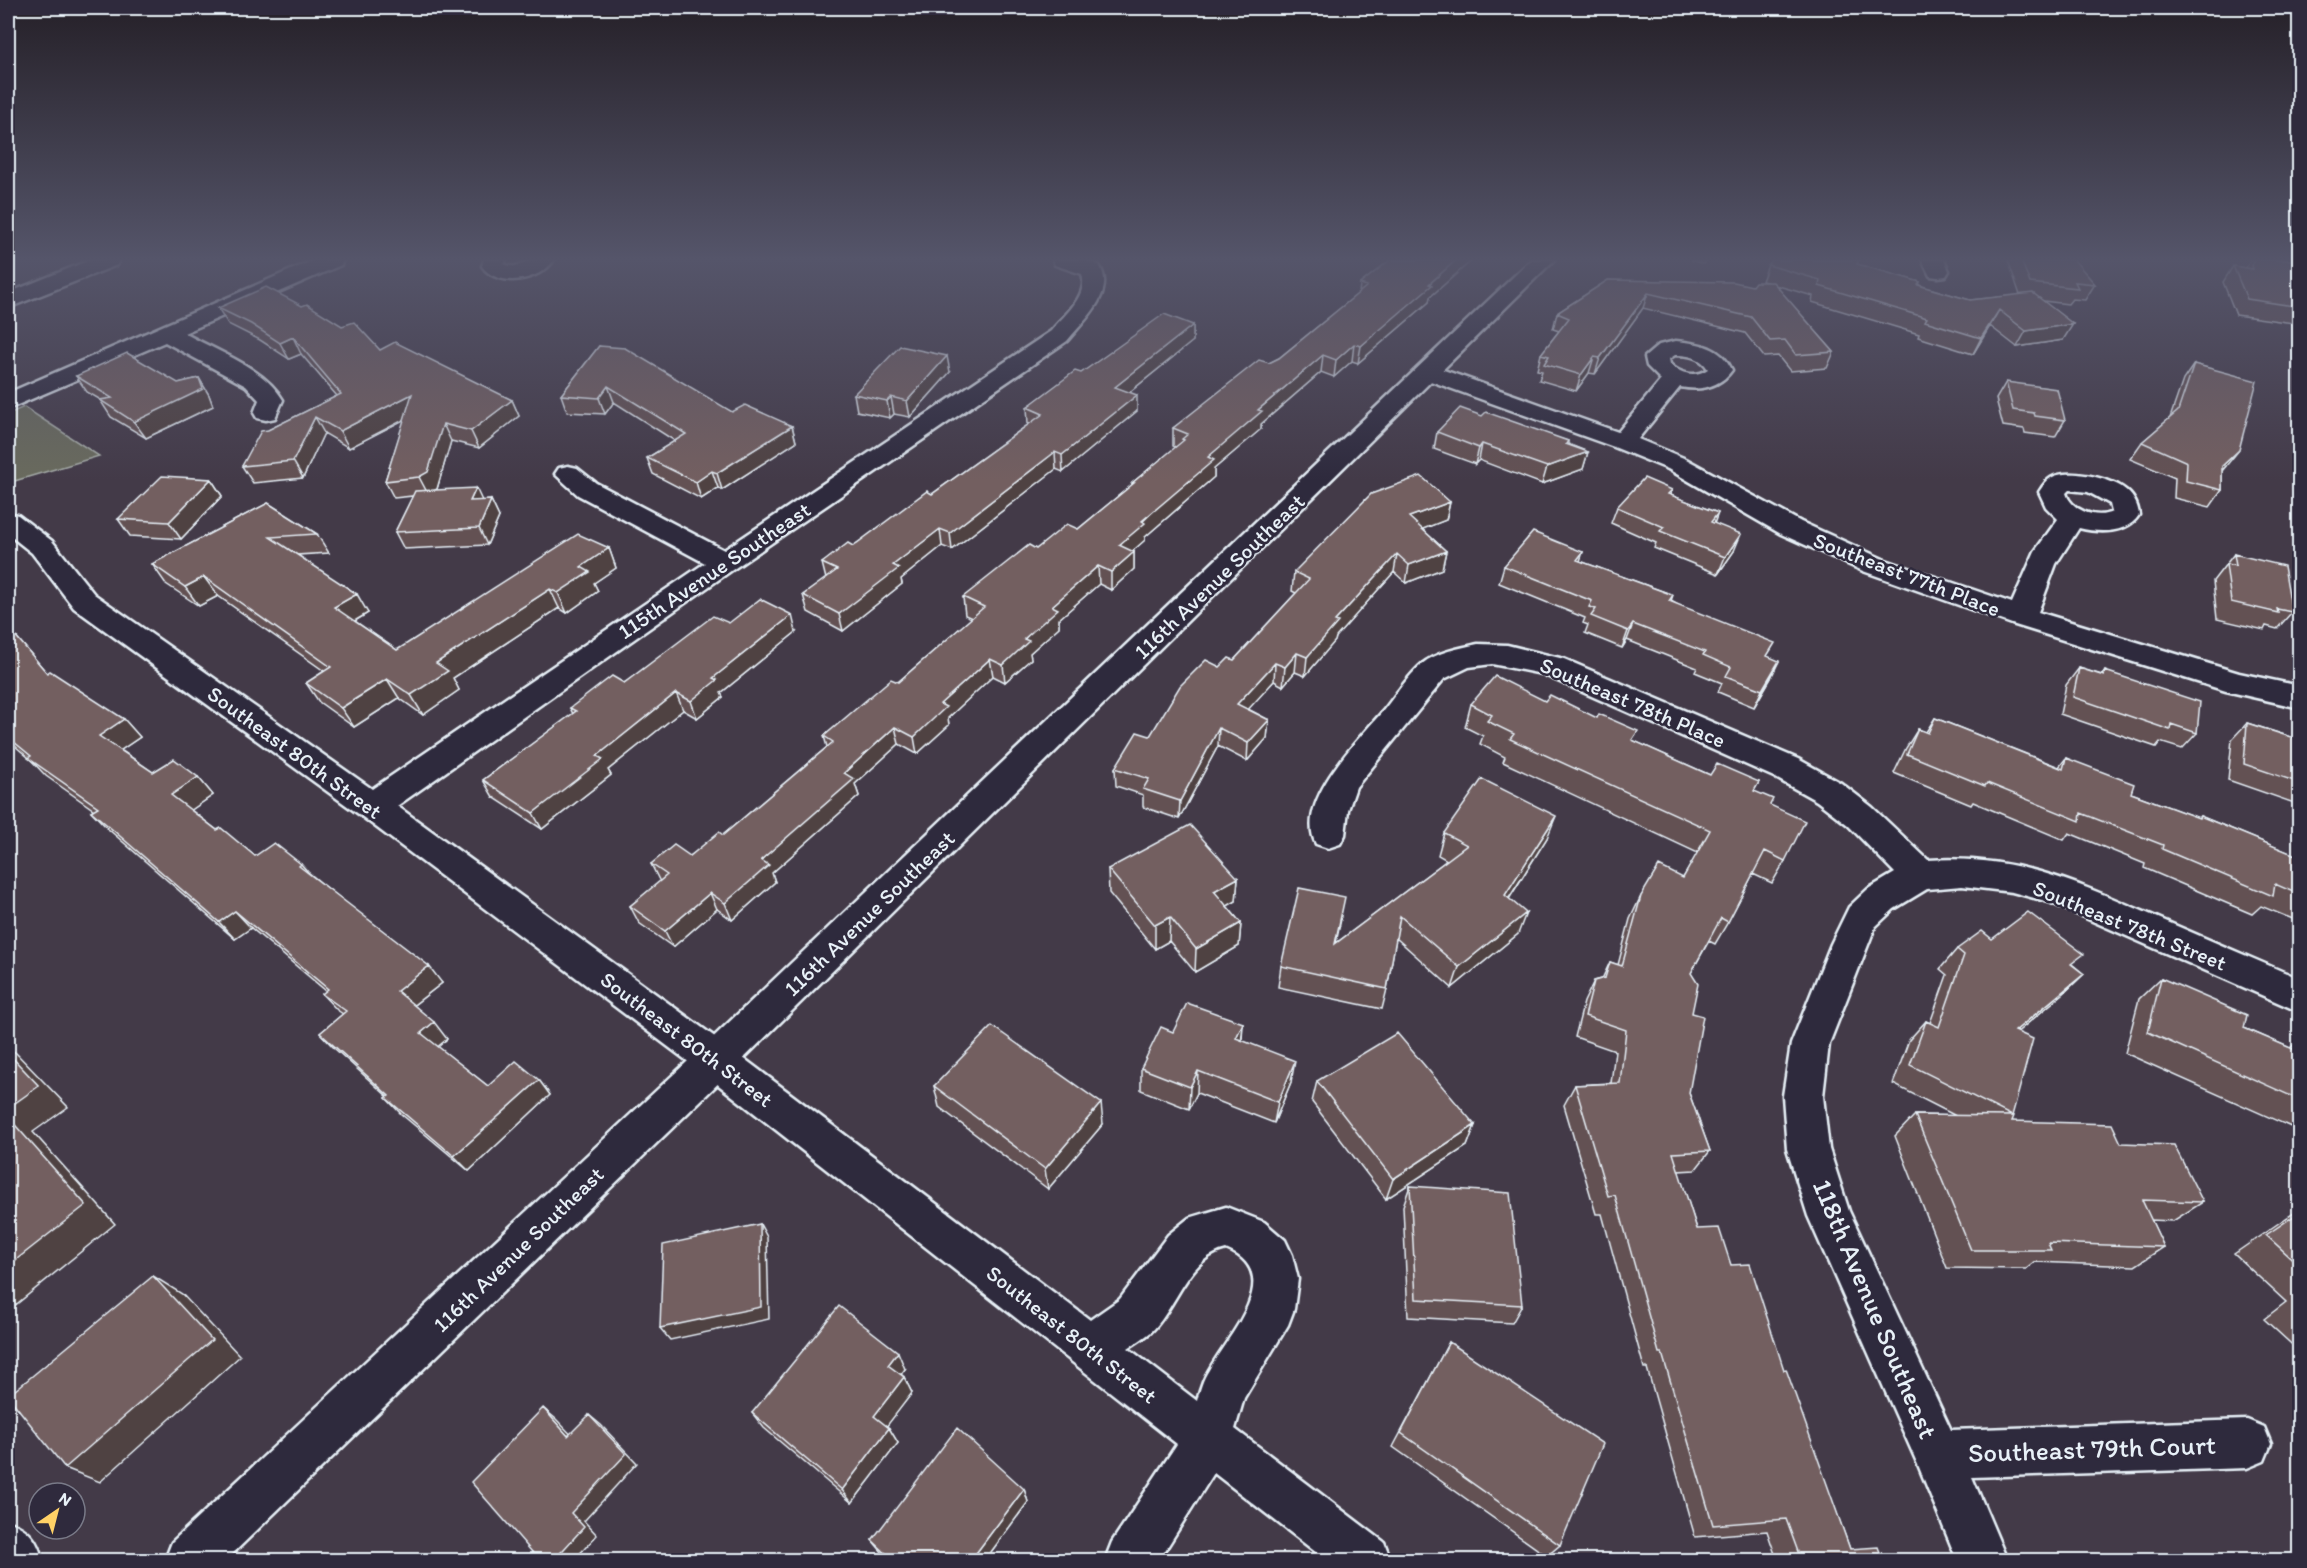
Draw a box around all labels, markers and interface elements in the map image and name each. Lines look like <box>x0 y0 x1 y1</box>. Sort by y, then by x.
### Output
street label: 116th Avenue Southeast <box>1128 488 1310 665</box>
street label: 115th Avenue Southeast <box>613 496 816 645</box>
street label: Southeast 77th Place <box>1810 526 2004 623</box>
street label: Southeast 78th Place <box>1536 651 1730 754</box>
street label: Southeast 80th Street <box>202 680 387 825</box>
street label: 116th Avenue Southeast <box>778 825 960 1002</box>
street label: Southeast 78th Street <box>2029 874 2231 977</box>
street label: Southeast 80th Street <box>595 966 778 1113</box>
street label: 116th Avenue Southeast <box>427 1161 609 1338</box>
street label: 118th Avenue Southeast <box>1806 1174 1945 1444</box>
street label: Southeast 80th Street <box>981 1259 1162 1409</box>
street label: Southeast 79th Court <box>1968 1428 2216 1469</box>
north arrow <box>27 1481 87 1541</box>
text: N <box>55 1488 75 1510</box>

